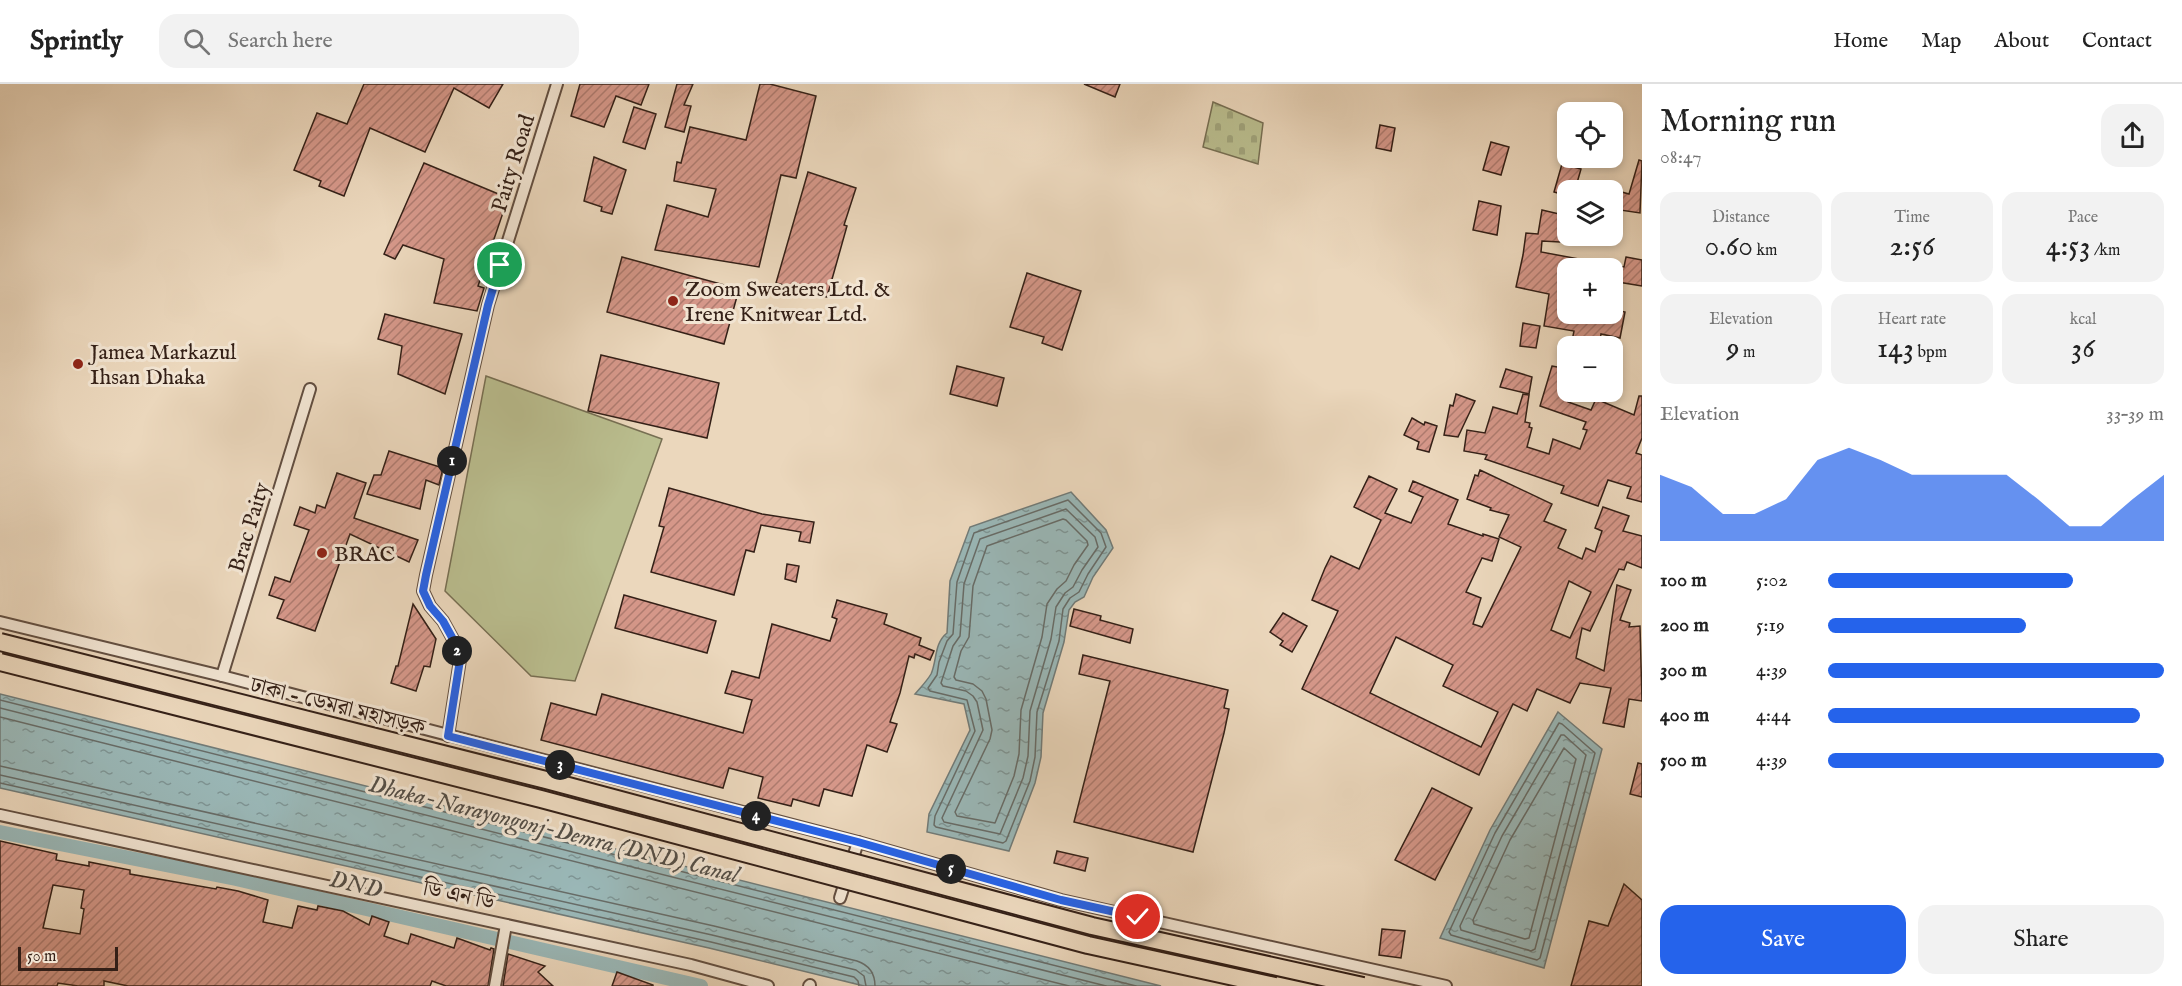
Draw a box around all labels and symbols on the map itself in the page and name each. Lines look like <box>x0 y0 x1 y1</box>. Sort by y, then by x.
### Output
street label: Paity Road <box>486 111 542 216</box>
pin <box>474 239 525 290</box>
place label: Zoom Sweaters Ltd. & Irene Knitwear Ltd. <box>685 276 890 329</box>
marker: Zoom Sweaters Ltd. & Irene Knitwear Ltd. <box>666 294 680 308</box>
place label: Jamea Markazul Ihsan Dhaka <box>87 339 236 392</box>
marker: Jamea Markazul Ihsan Dhaka <box>71 357 85 371</box>
pin: 1 <box>437 446 467 476</box>
street label: Brac Paity <box>223 479 277 576</box>
place label: BRAC <box>334 541 395 569</box>
marker: BRAC <box>315 546 329 560</box>
pin: 2 <box>442 636 472 666</box>
street label: ঢাকা - ডেমরা মহাসড়ক <box>246 671 429 743</box>
pin: 3 <box>545 750 575 780</box>
water label: Dhaka-Narayongonj-Demra (DND) Canal <box>365 769 744 892</box>
pin: 4 <box>741 801 771 831</box>
pin: 5 <box>936 854 966 884</box>
water label: DND <box>326 864 385 907</box>
street label: ডি এন ডি <box>420 874 498 917</box>
pin <box>1112 891 1163 942</box>
scale bar <box>18 944 118 972</box>

